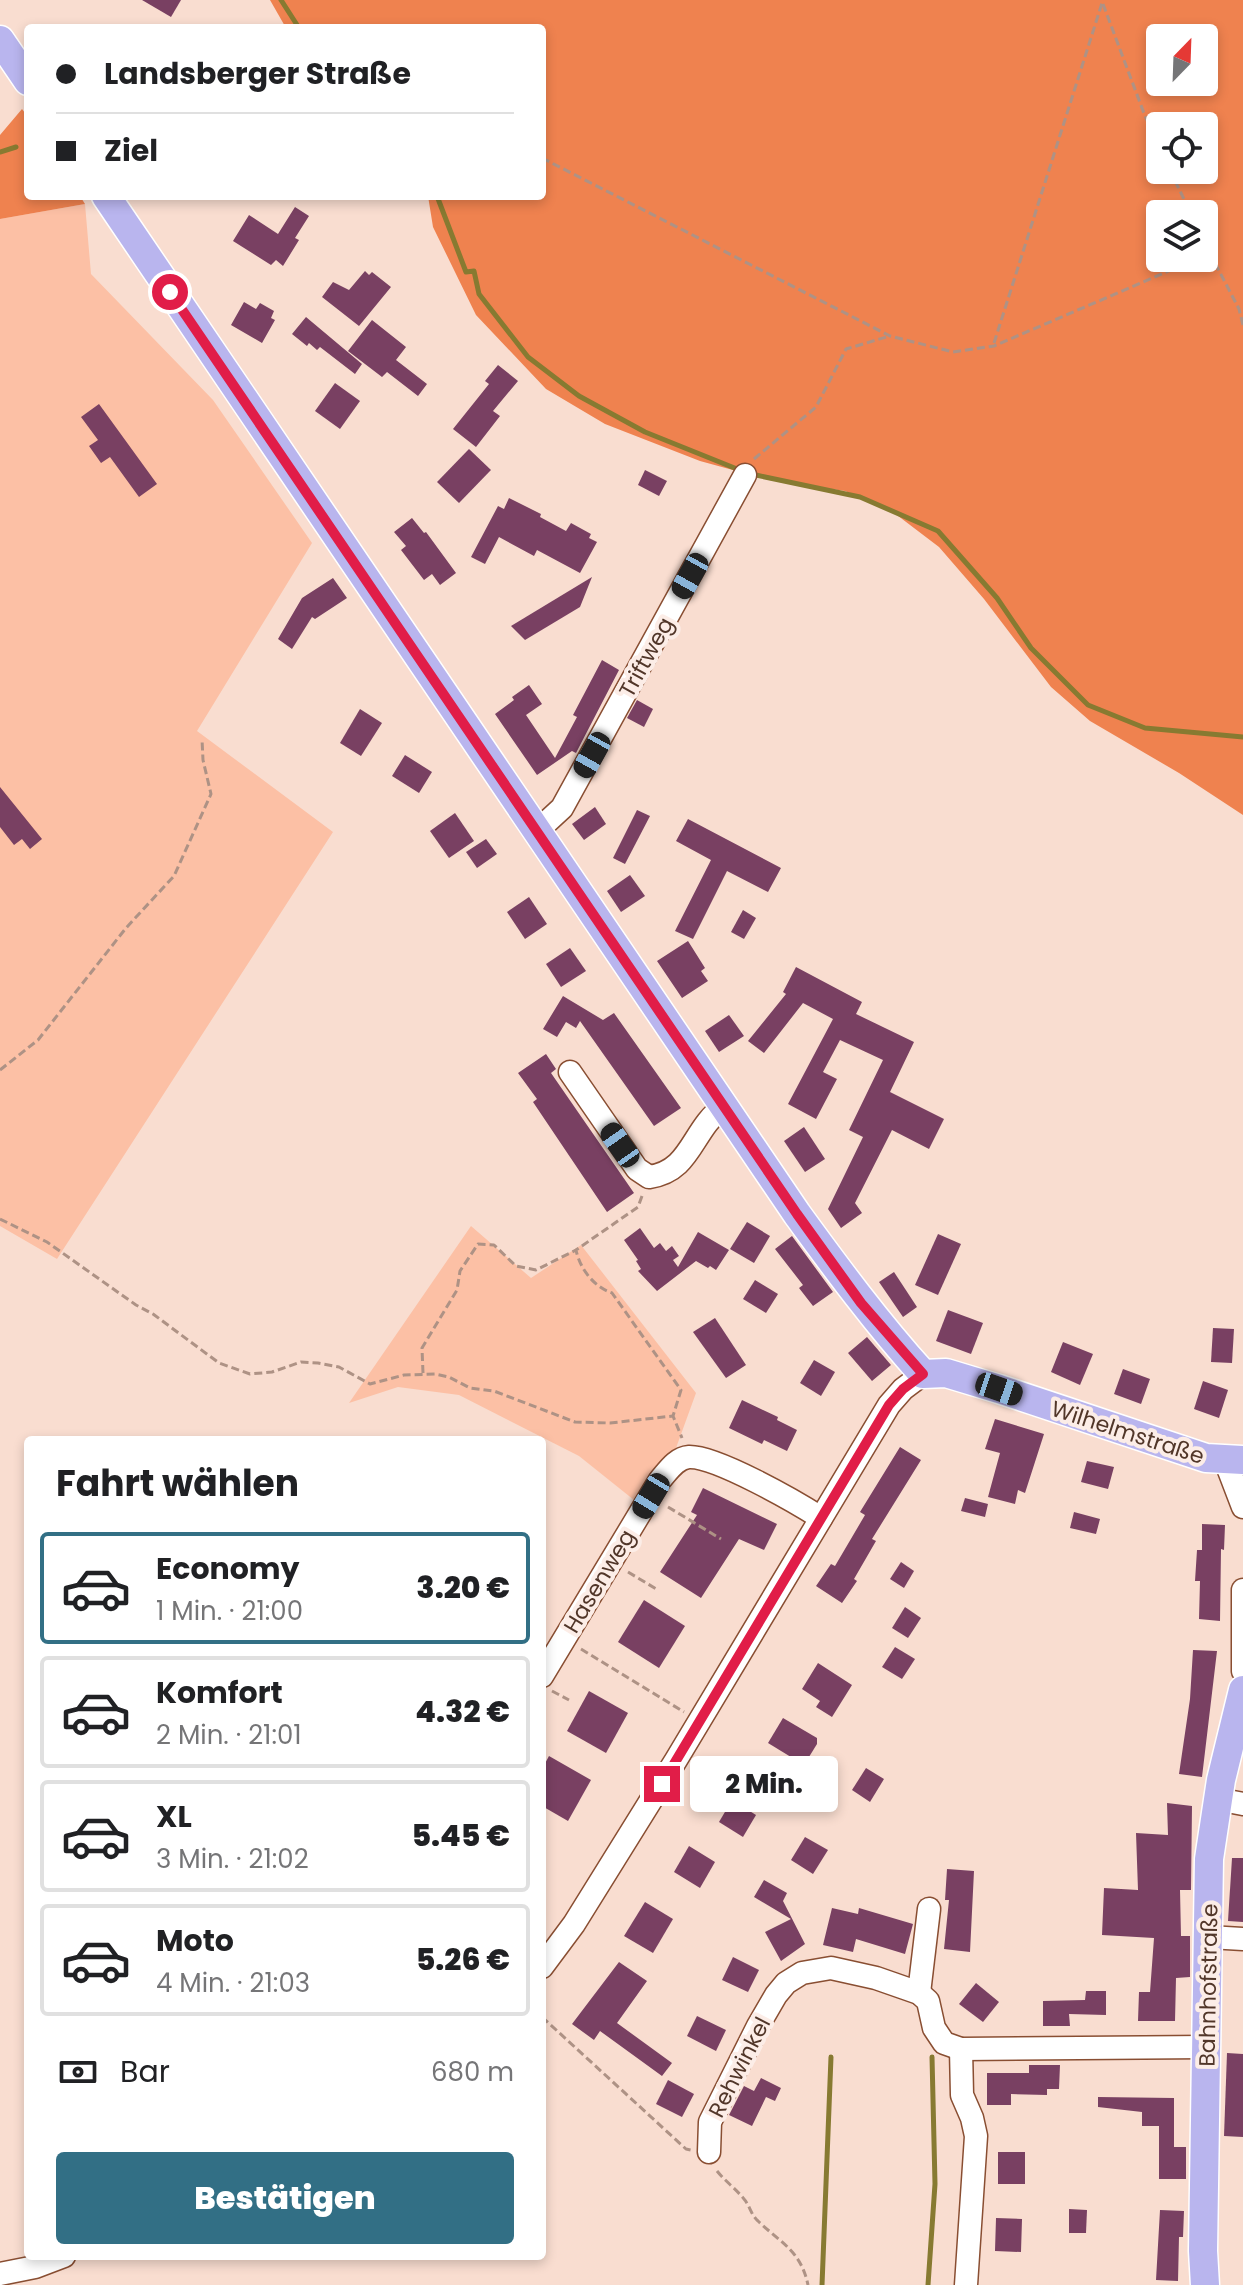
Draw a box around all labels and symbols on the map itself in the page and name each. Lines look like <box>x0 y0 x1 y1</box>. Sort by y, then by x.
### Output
north arrow <box>1146 24 1218 96</box>
route start <box>152 274 188 310</box>
car <box>668 549 712 603</box>
street label: Triftweg <box>612 612 681 703</box>
car <box>570 728 614 782</box>
car <box>596 1118 644 1172</box>
car <box>972 1370 1026 1408</box>
street label: Wilhelmstraße <box>1047 1393 1208 1472</box>
car <box>628 1469 674 1523</box>
street label: Hasenweg <box>556 1524 643 1639</box>
callout: 2 Min. <box>690 1756 838 1812</box>
route end <box>644 1766 680 1802</box>
street label: Bahnhofstraße <box>1192 1903 1225 2067</box>
street label: Rehwinkel <box>701 2012 778 2123</box>

